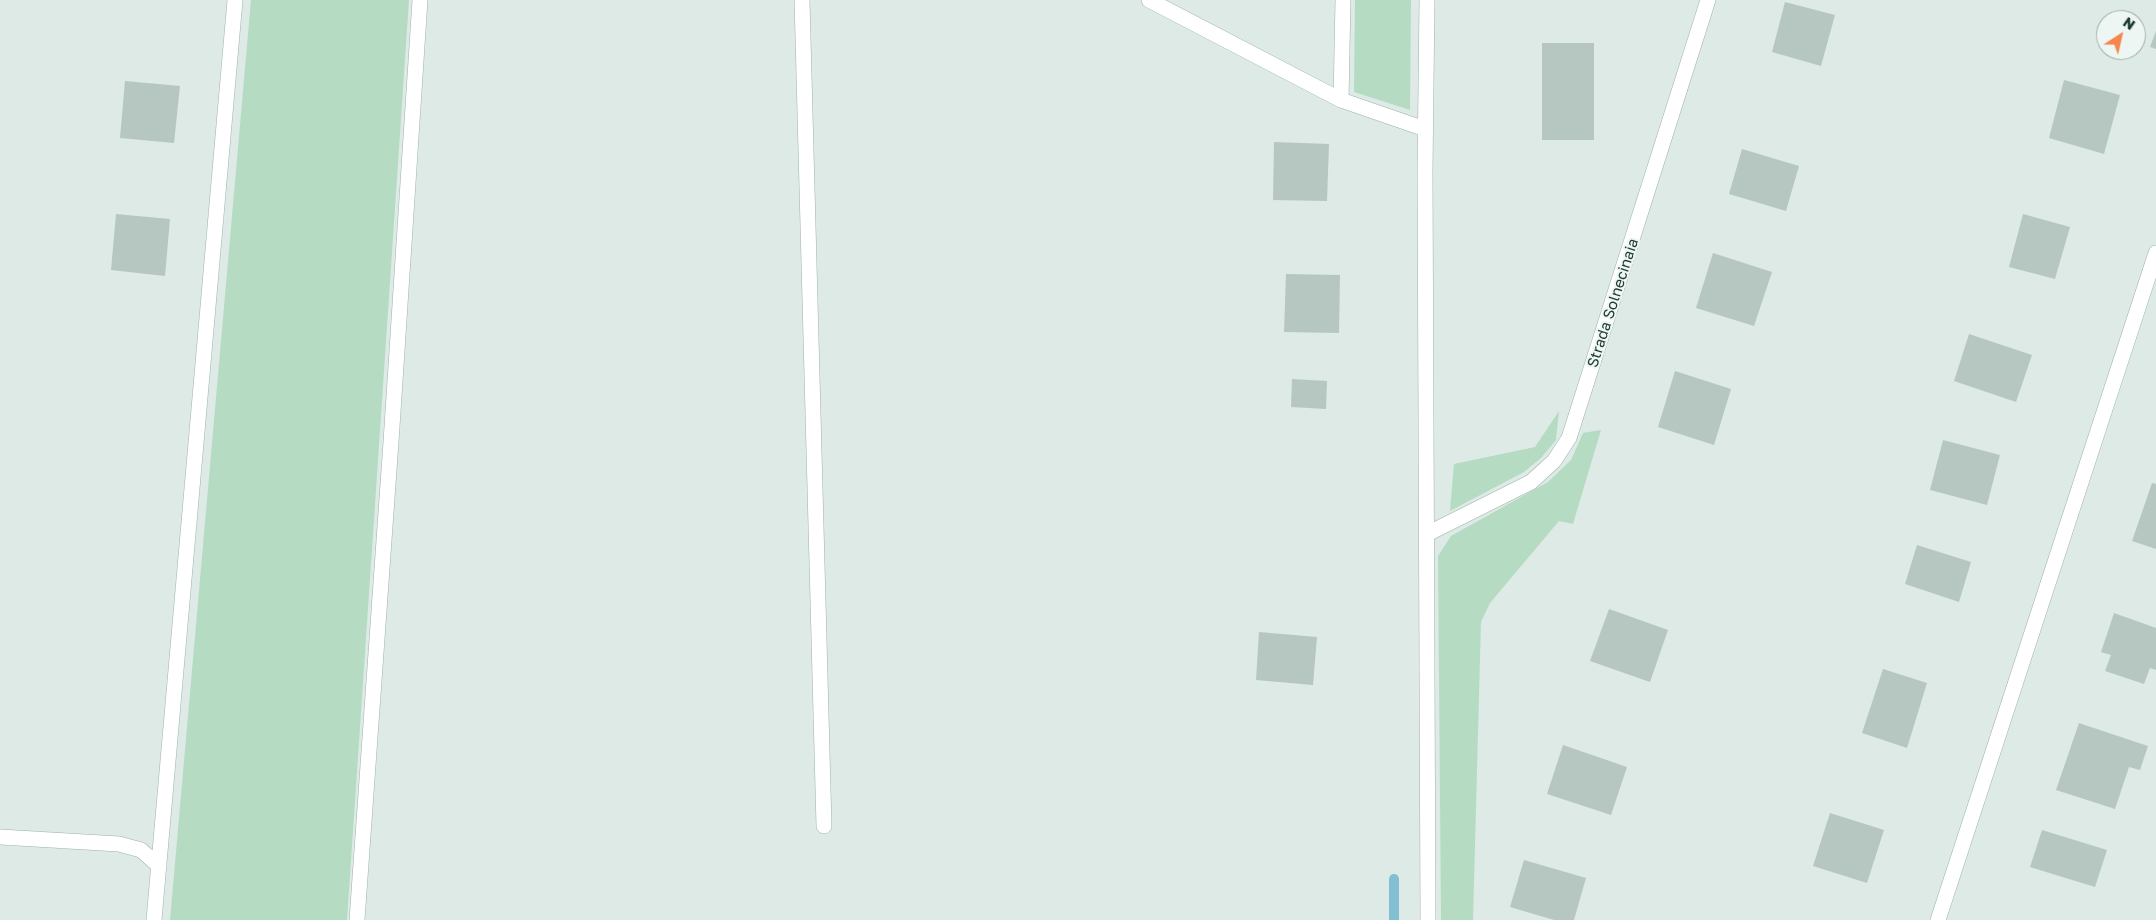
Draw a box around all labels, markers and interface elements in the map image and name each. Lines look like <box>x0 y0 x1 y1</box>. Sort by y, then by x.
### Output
north arrow <box>2096 10 2146 60</box>
text: N <box>2120 13 2139 33</box>
street label: Strada Solnecinaia <box>1584 236 1642 370</box>

